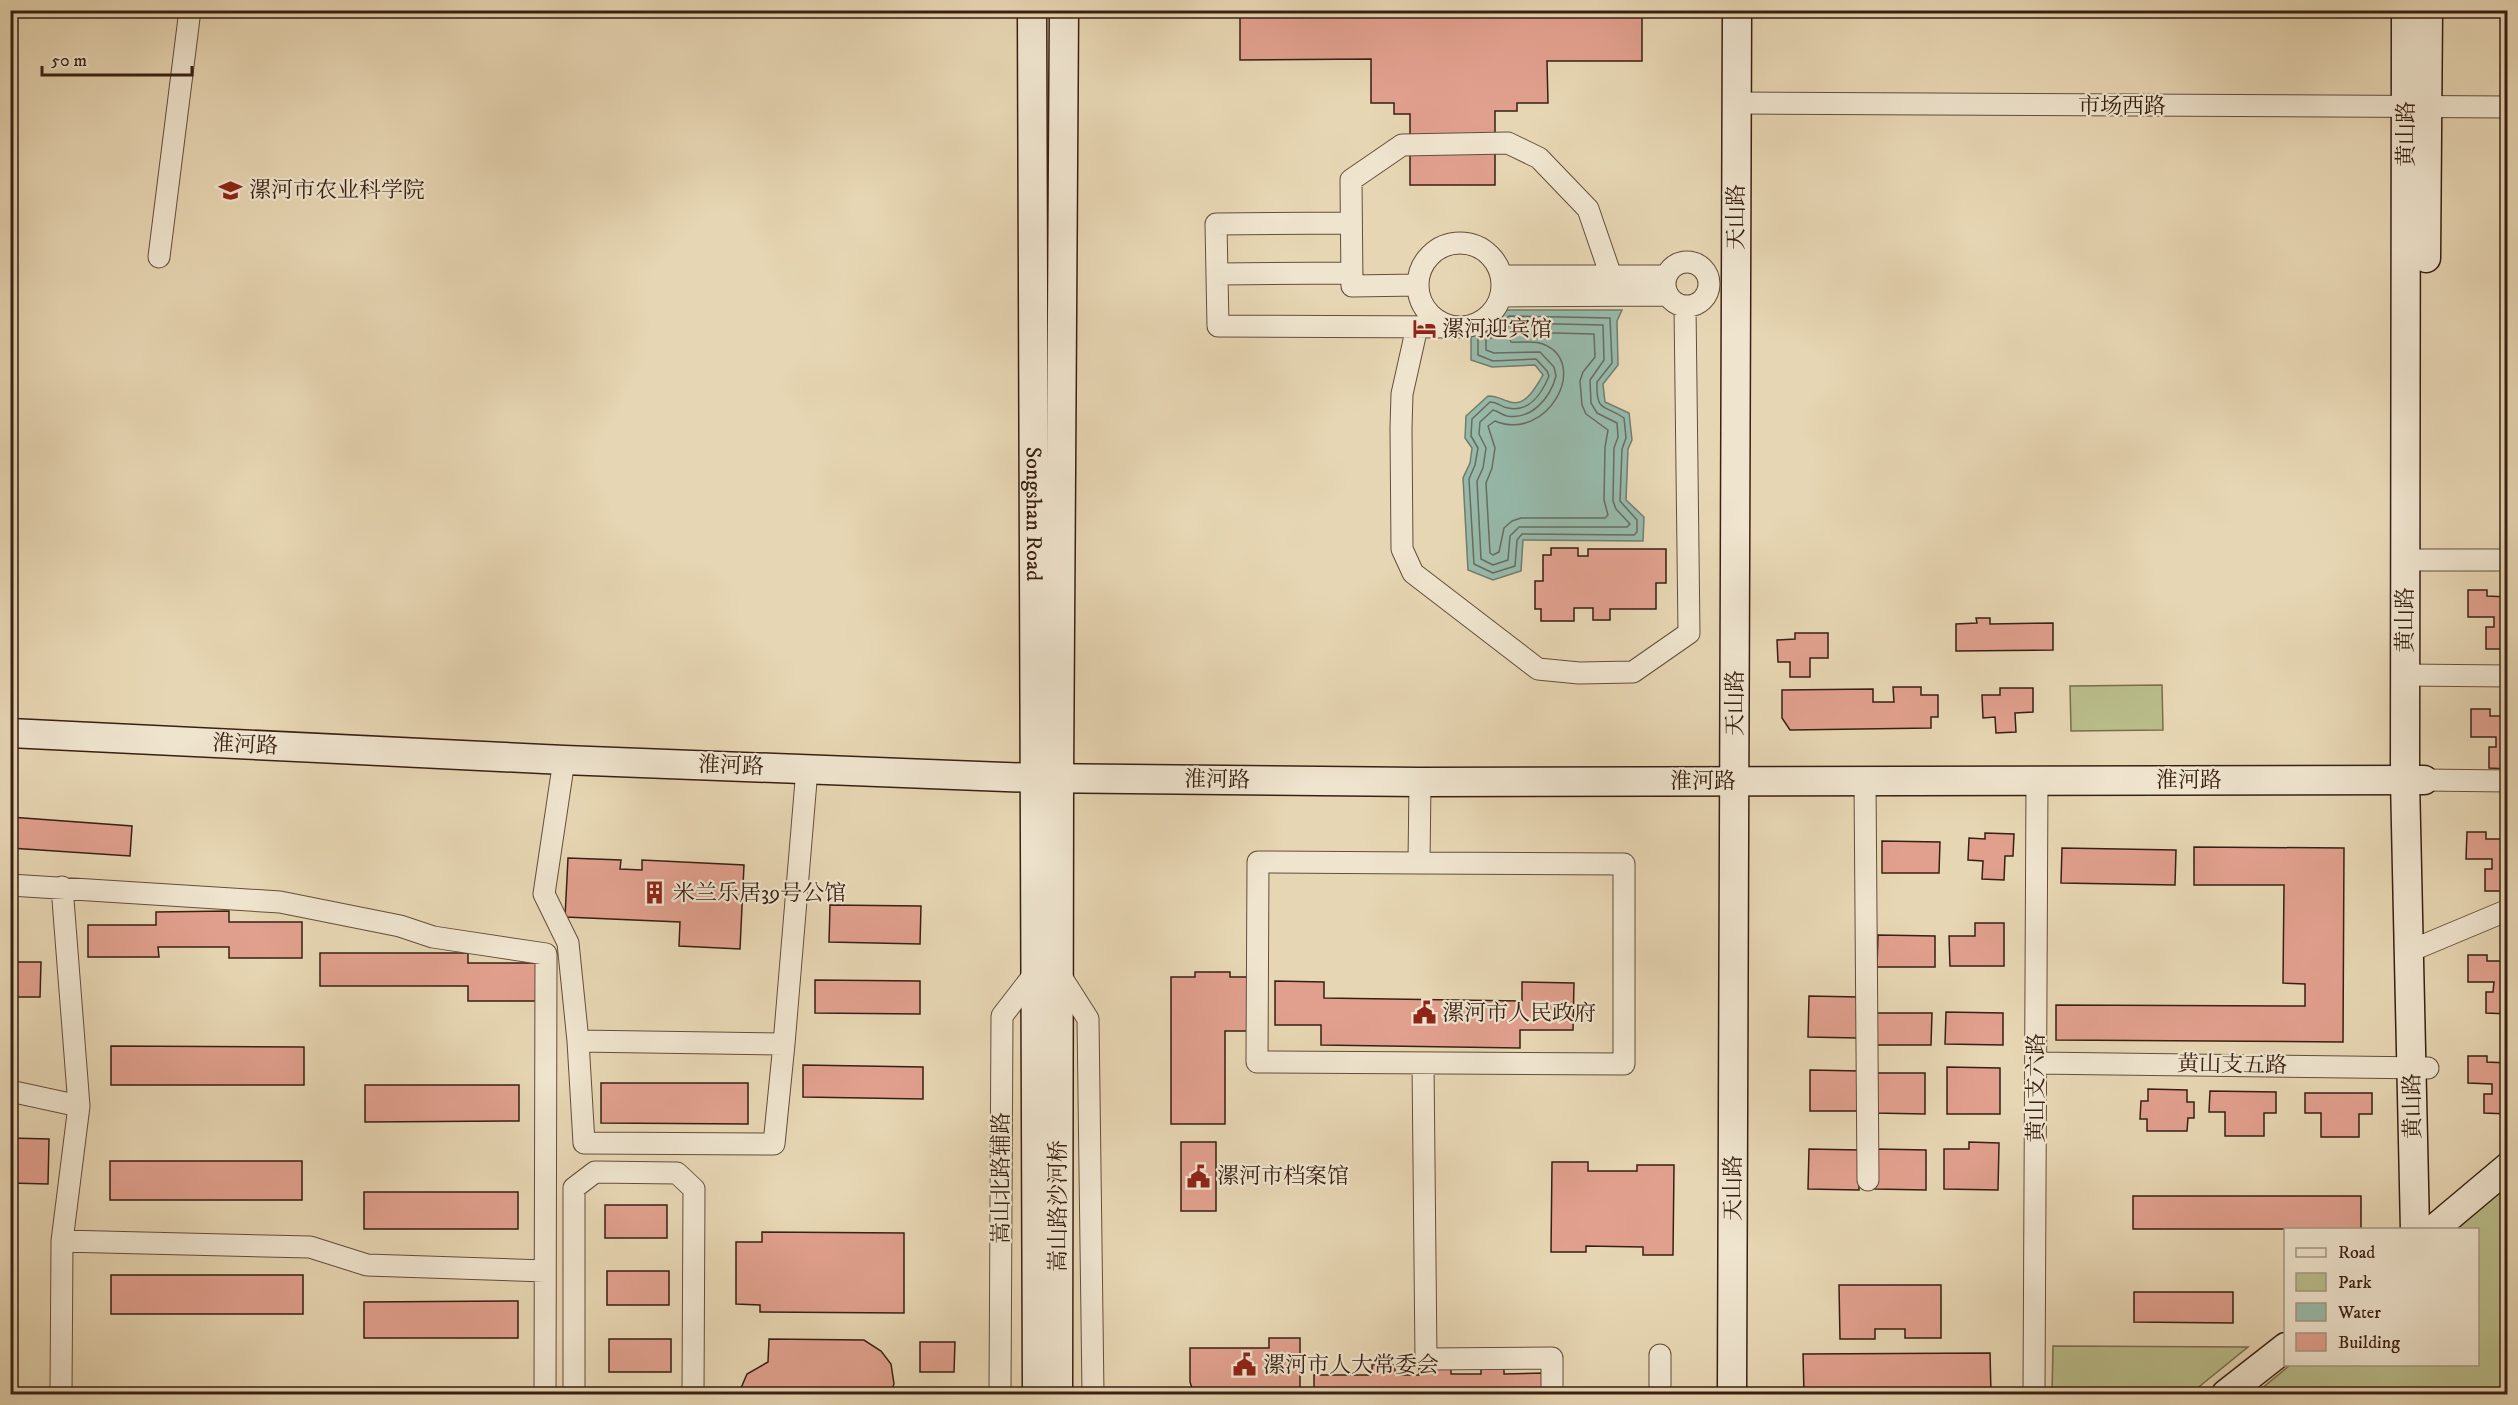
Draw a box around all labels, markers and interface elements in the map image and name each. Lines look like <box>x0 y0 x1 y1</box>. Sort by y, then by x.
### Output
scale bar <box>42 39 192 77</box>
text: 50 m <box>51 50 87 72</box>
street label: 市场西路 <box>2078 93 2166 120</box>
street label: 黄山路 <box>2393 101 2420 167</box>
school or university icon: 漯河市农业科学院 <box>218 177 244 203</box>
place label: 漯河市农业科学院 <box>249 177 425 204</box>
street label: 天山路 <box>1723 184 1750 250</box>
hotel icon: 漯河迎宾馆 <box>1411 316 1437 342</box>
place label: 漯河迎宾馆 <box>1442 316 1552 343</box>
street label: Songshan Road <box>1020 447 1048 581</box>
street label: 黄山路 <box>2392 587 2419 653</box>
street label: 天山路 <box>1722 670 1749 736</box>
street label: 淮河路 <box>211 730 279 760</box>
street label: 淮河路 <box>698 751 764 781</box>
street label: 淮河路 <box>1184 766 1250 794</box>
street label: 淮河路 <box>2156 767 2222 794</box>
street label: 淮河路 <box>1670 768 1736 795</box>
building icon: 米兰乐居39号公馆 <box>642 880 668 906</box>
place label: 米兰乐居39号公馆 <box>673 880 846 907</box>
public building icon: 漯河市人民政府 <box>1411 1000 1437 1026</box>
place label: 漯河市人民政府 <box>1442 1000 1596 1027</box>
street label: 黄山支六路 <box>2023 1033 2050 1143</box>
street label: 黄山支五路 <box>2177 1051 2287 1079</box>
street label: 黄山路 <box>2399 1073 2427 1139</box>
street label: 嵩山北路辅路 <box>988 1112 1015 1244</box>
street label: 嵩山路沙河桥 <box>1045 1140 1072 1272</box>
street label: 天山路 <box>1720 1155 1747 1221</box>
public building icon: 漯河市档案馆 <box>1186 1163 1212 1189</box>
place label: 漯河市档案馆 <box>1217 1163 1349 1190</box>
legend <box>2284 1228 2479 1366</box>
text: Road <box>2338 1242 2375 1264</box>
text: Park <box>2338 1272 2372 1294</box>
text: Water <box>2337 1302 2381 1324</box>
text: Building <box>2338 1332 2400 1354</box>
public building icon: 漯河市人大常委会 <box>1232 1352 1258 1378</box>
place label: 漯河市人大常委会 <box>1263 1352 1439 1379</box>

